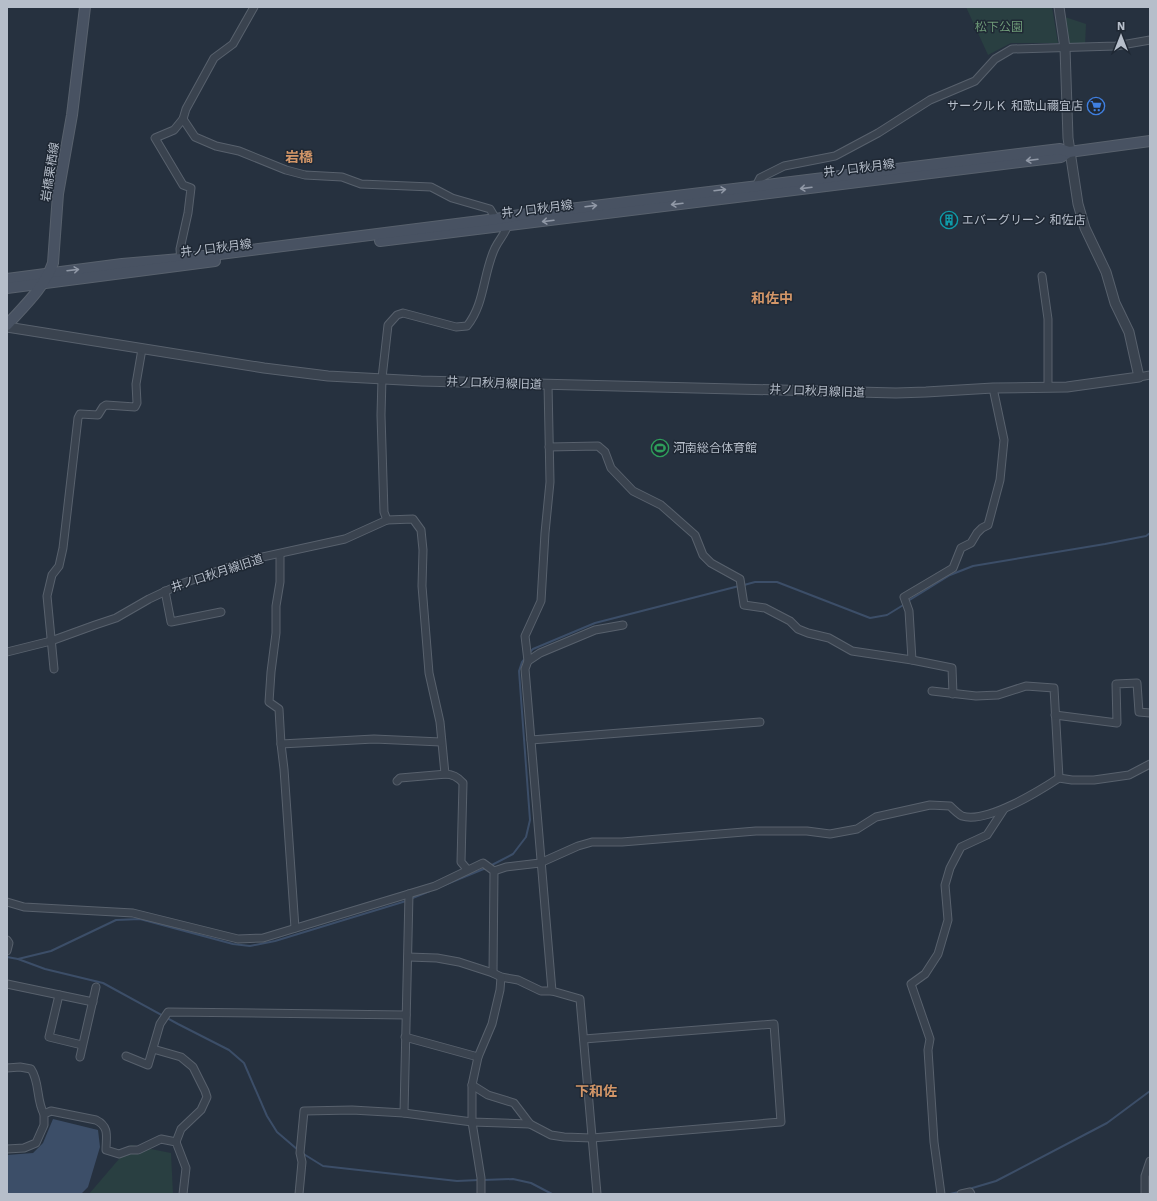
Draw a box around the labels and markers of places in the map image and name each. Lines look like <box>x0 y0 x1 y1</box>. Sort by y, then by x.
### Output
supermarket icon: サークルＫ 和歌山禰宜店 <box>1086 96 1106 116</box>
place label: サークルＫ 和歌山禰宜店 <box>947 99 1083 113</box>
building icon: エバーグリーン 和佐店 <box>939 210 959 230</box>
place label: エバーグリーン 和佐店 <box>962 213 1086 227</box>
sports icon: 河南総合体育館 <box>650 438 670 458</box>
place label: 河南総合体育館 <box>673 441 757 455</box>

